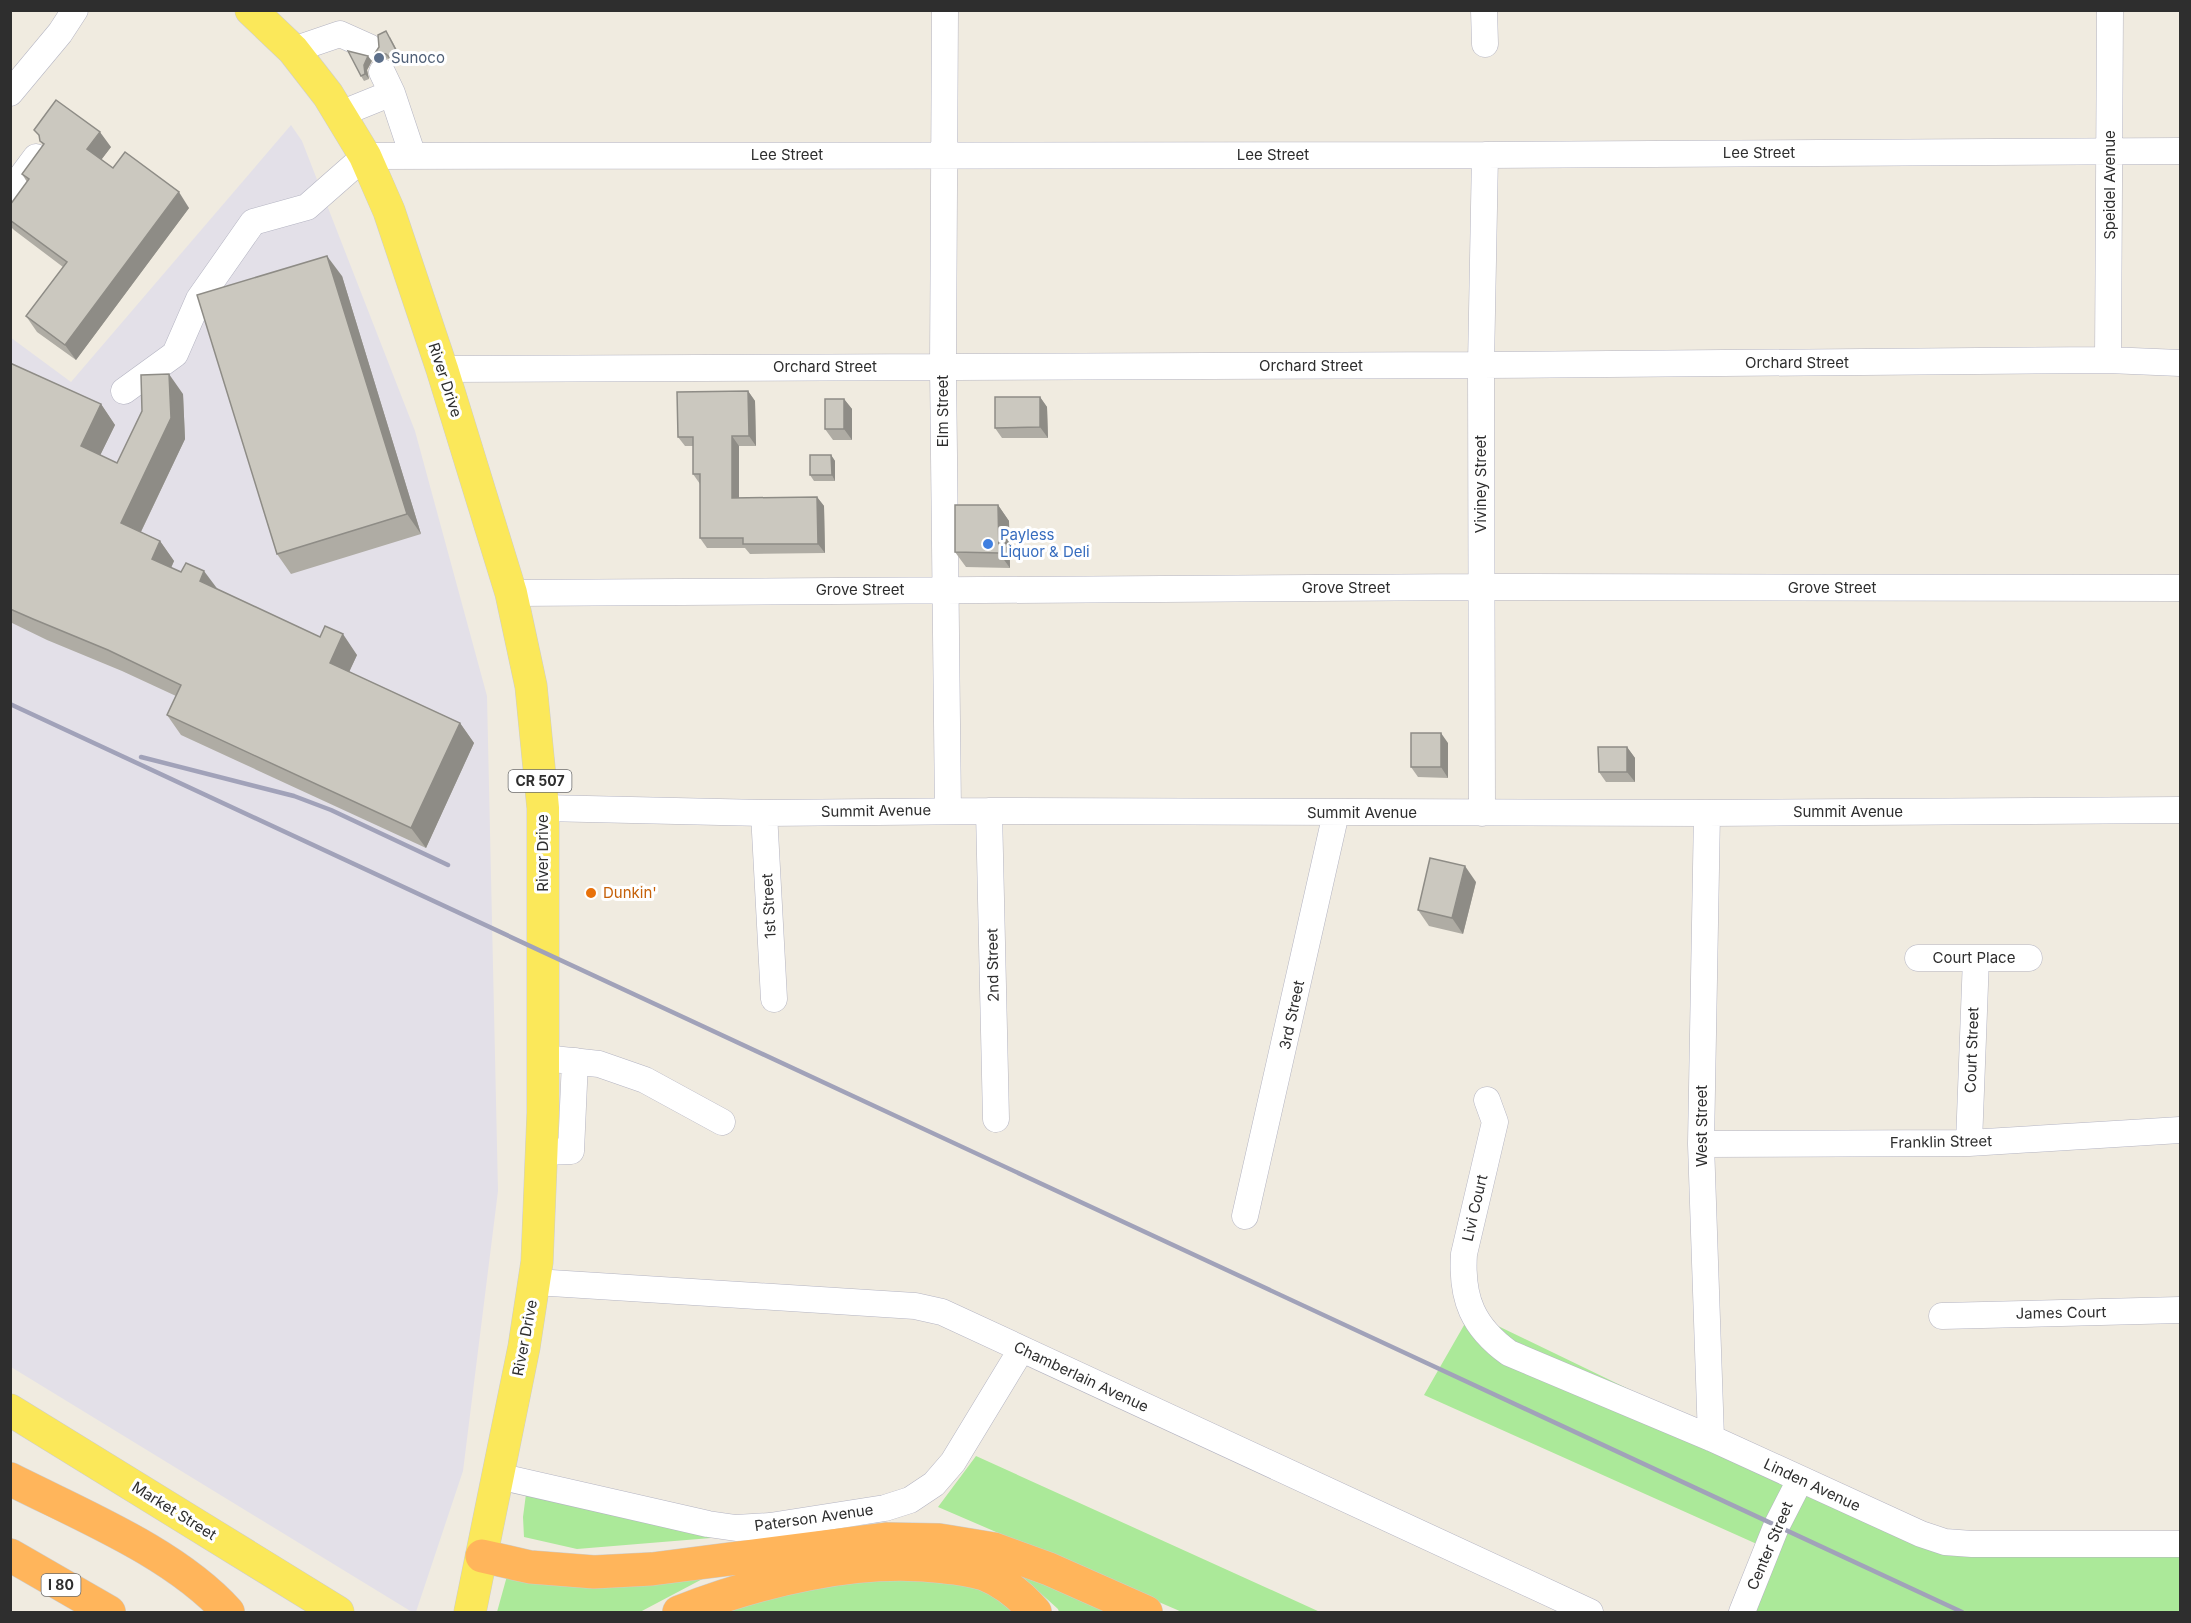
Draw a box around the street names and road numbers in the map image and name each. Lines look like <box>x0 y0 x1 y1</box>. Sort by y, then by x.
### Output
street label: Speidel Avenue <box>2100 130 2119 240</box>
street label: Lee Street <box>1723 143 1795 162</box>
street label: Lee Street <box>751 145 823 164</box>
street label: Lee Street <box>1237 145 1309 164</box>
street label: River Drive <box>425 340 466 420</box>
street label: Orchard Street <box>1745 353 1849 372</box>
street label: Orchard Street <box>1259 356 1363 375</box>
street label: Orchard Street <box>773 357 877 376</box>
street label: Elm Street <box>933 375 952 447</box>
street label: Viviney Street <box>1471 435 1490 533</box>
street label: Grove Street <box>1302 578 1390 597</box>
street label: Grove Street <box>1788 578 1876 597</box>
street label: Grove Street <box>816 580 904 599</box>
road number: CR 507 <box>508 770 572 792</box>
street label: Summit Avenue <box>821 800 931 821</box>
street label: Summit Avenue <box>1793 802 1903 821</box>
street label: Summit Avenue <box>1307 803 1417 822</box>
street label: River Drive <box>533 814 552 892</box>
street label: 1st Street <box>757 873 780 939</box>
street label: 2nd Street <box>982 928 1003 1002</box>
street label: Court Place <box>1933 948 2015 967</box>
street label: 3rd Street <box>1275 978 1308 1051</box>
street label: Court Street <box>1961 1007 1983 1093</box>
street label: West Street <box>1692 1085 1711 1167</box>
street label: Franklin Street <box>1890 1131 1992 1152</box>
street label: Livi Court <box>1458 1173 1491 1243</box>
street label: River Drive <box>508 1298 541 1378</box>
street label: James Court <box>2016 1302 2107 1323</box>
street label: Chamberlain Avenue <box>1011 1337 1152 1416</box>
street label: Linden Avenue <box>1761 1454 1864 1515</box>
street label: Market Street <box>129 1477 220 1544</box>
street label: Center Street <box>1742 1499 1797 1593</box>
street label: Paterson Avenue <box>753 1500 875 1535</box>
road number: I 80 <box>42 1574 80 1596</box>

